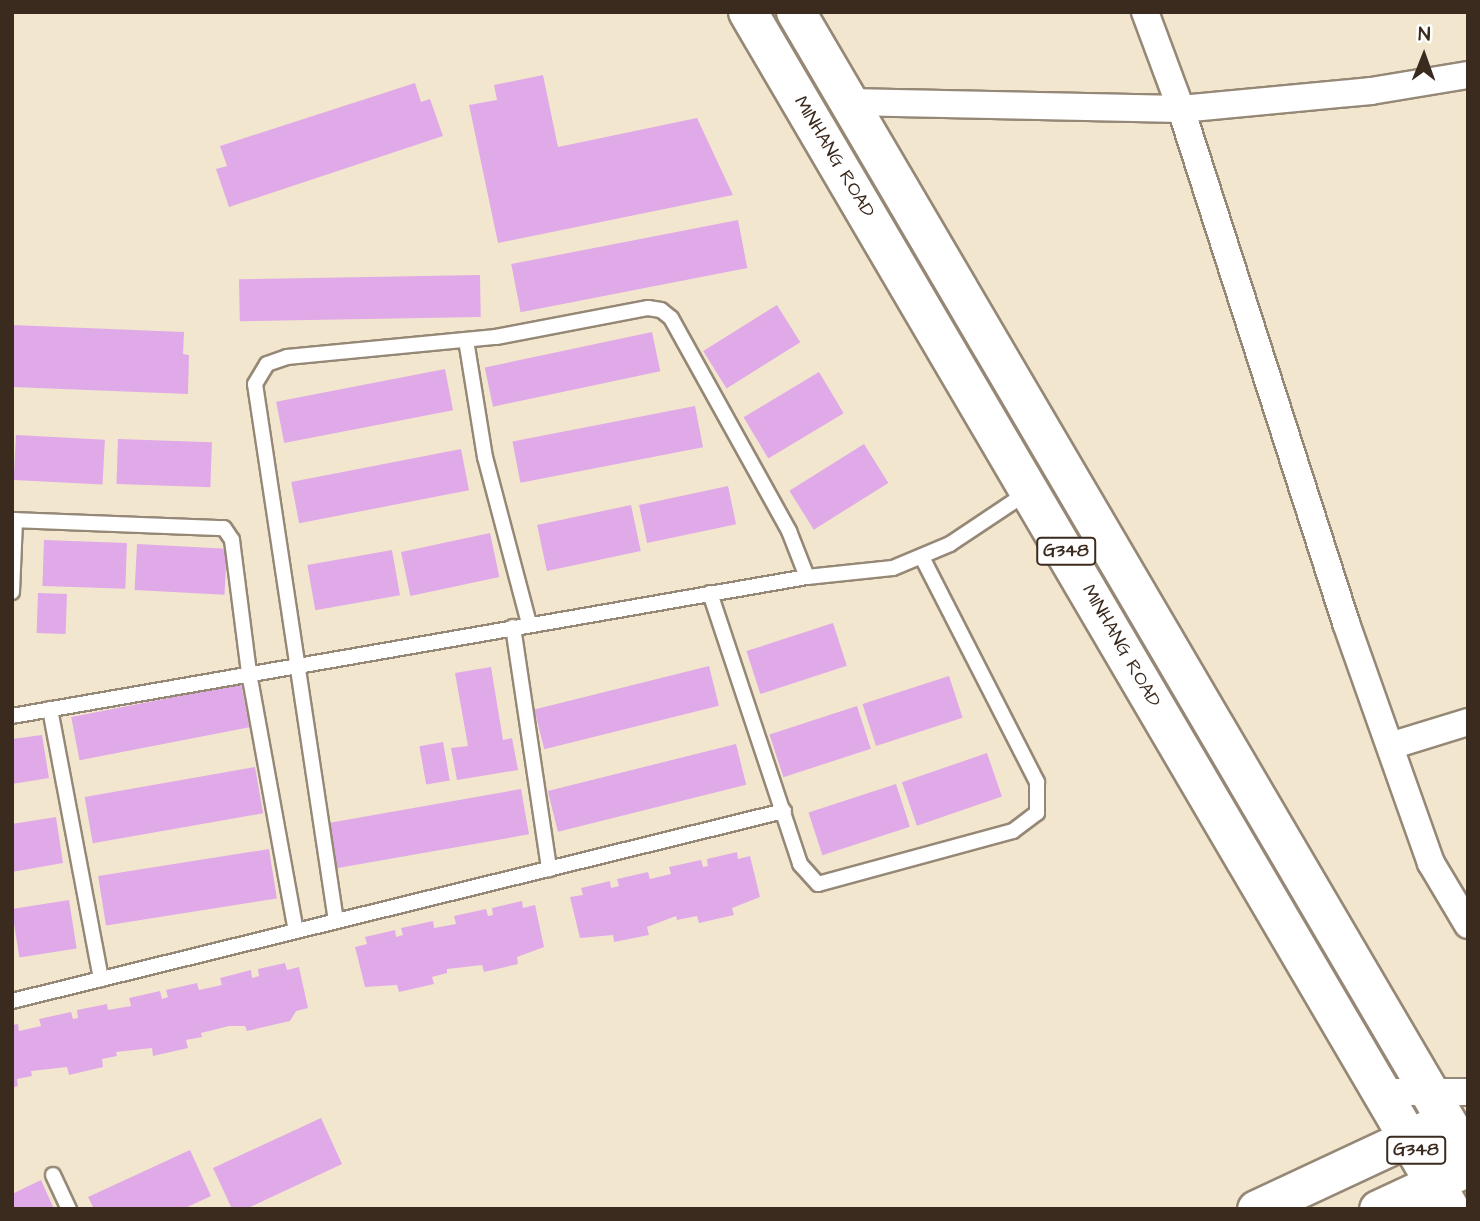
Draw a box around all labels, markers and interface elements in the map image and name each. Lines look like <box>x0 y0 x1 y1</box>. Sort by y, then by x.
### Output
north arrow <box>1389 21 1459 91</box>
text: N <box>1418 21 1431 48</box>
street label: MINHANG ROAD <box>789 92 879 222</box>
road number: G348 <box>1034 536 1098 566</box>
street label: MINHANG ROAD <box>1077 581 1165 711</box>
road number: G348 <box>1384 1135 1448 1164</box>

